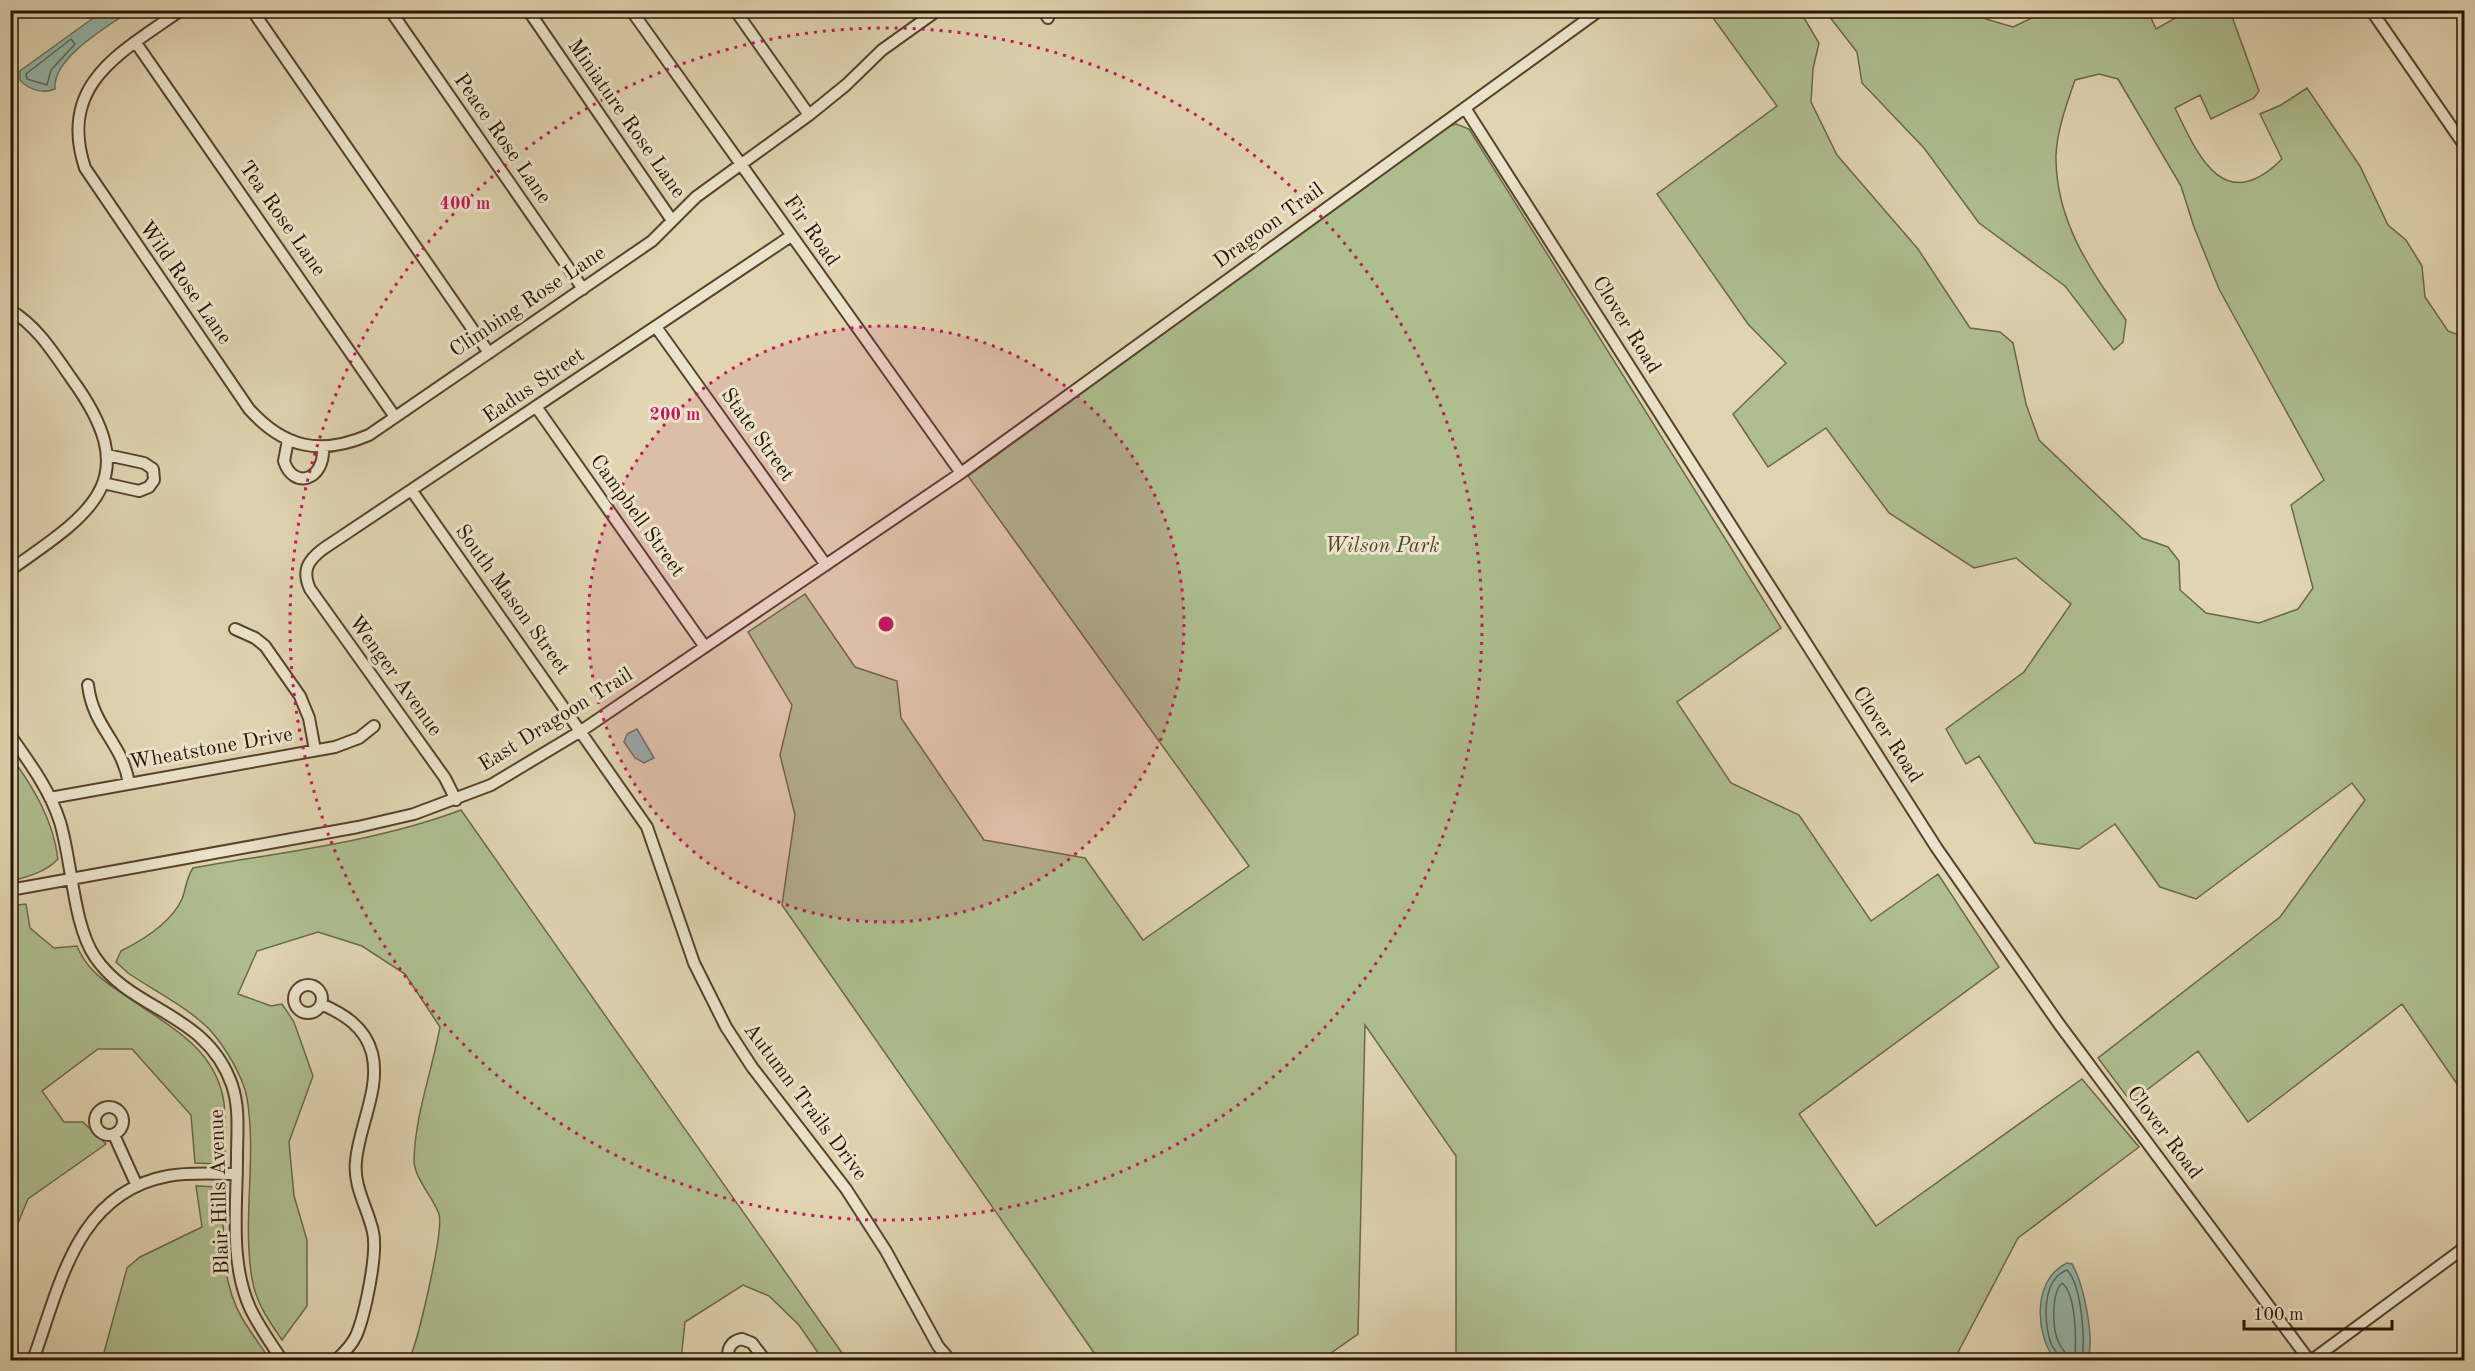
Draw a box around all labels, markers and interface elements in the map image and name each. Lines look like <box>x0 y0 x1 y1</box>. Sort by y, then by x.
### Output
street label: Miniature Rose Lane <box>563 36 689 202</box>
street label: Peace Rose Lane <box>449 70 555 208</box>
street label: Tea Rose Lane <box>235 158 329 280</box>
street label: Dragoon Trail <box>1210 179 1328 273</box>
street label: Fir Road <box>779 192 843 270</box>
text: 400 m <box>440 195 490 213</box>
street label: Wild Rose Lane <box>135 217 235 349</box>
street label: Climbing Rose Lane <box>446 242 610 362</box>
street label: Clover Road <box>1588 273 1664 377</box>
street label: Eadus Street <box>479 344 589 428</box>
street label: State Street <box>716 385 798 485</box>
text: 200 m <box>650 406 700 424</box>
street label: Campbell Street <box>586 451 688 581</box>
street label: South Mason Street <box>451 521 573 679</box>
park label: Wilson Park <box>1325 536 1439 557</box>
street label: Wenger Avenue <box>344 612 446 740</box>
centre of rings <box>876 614 896 634</box>
street label: East Dragoon Trail <box>475 664 637 776</box>
street label: Clover Road <box>1848 683 1926 787</box>
street label: Wheatstone Drive <box>128 724 294 774</box>
street label: Autumn Trails Drive <box>739 1020 871 1184</box>
street label: Clover Road <box>2122 1083 2206 1183</box>
street label: Blair Hills Avenue <box>207 1109 233 1275</box>
scale bar <box>2244 1293 2392 1331</box>
text: 100 m <box>2253 1306 2304 1324</box>

